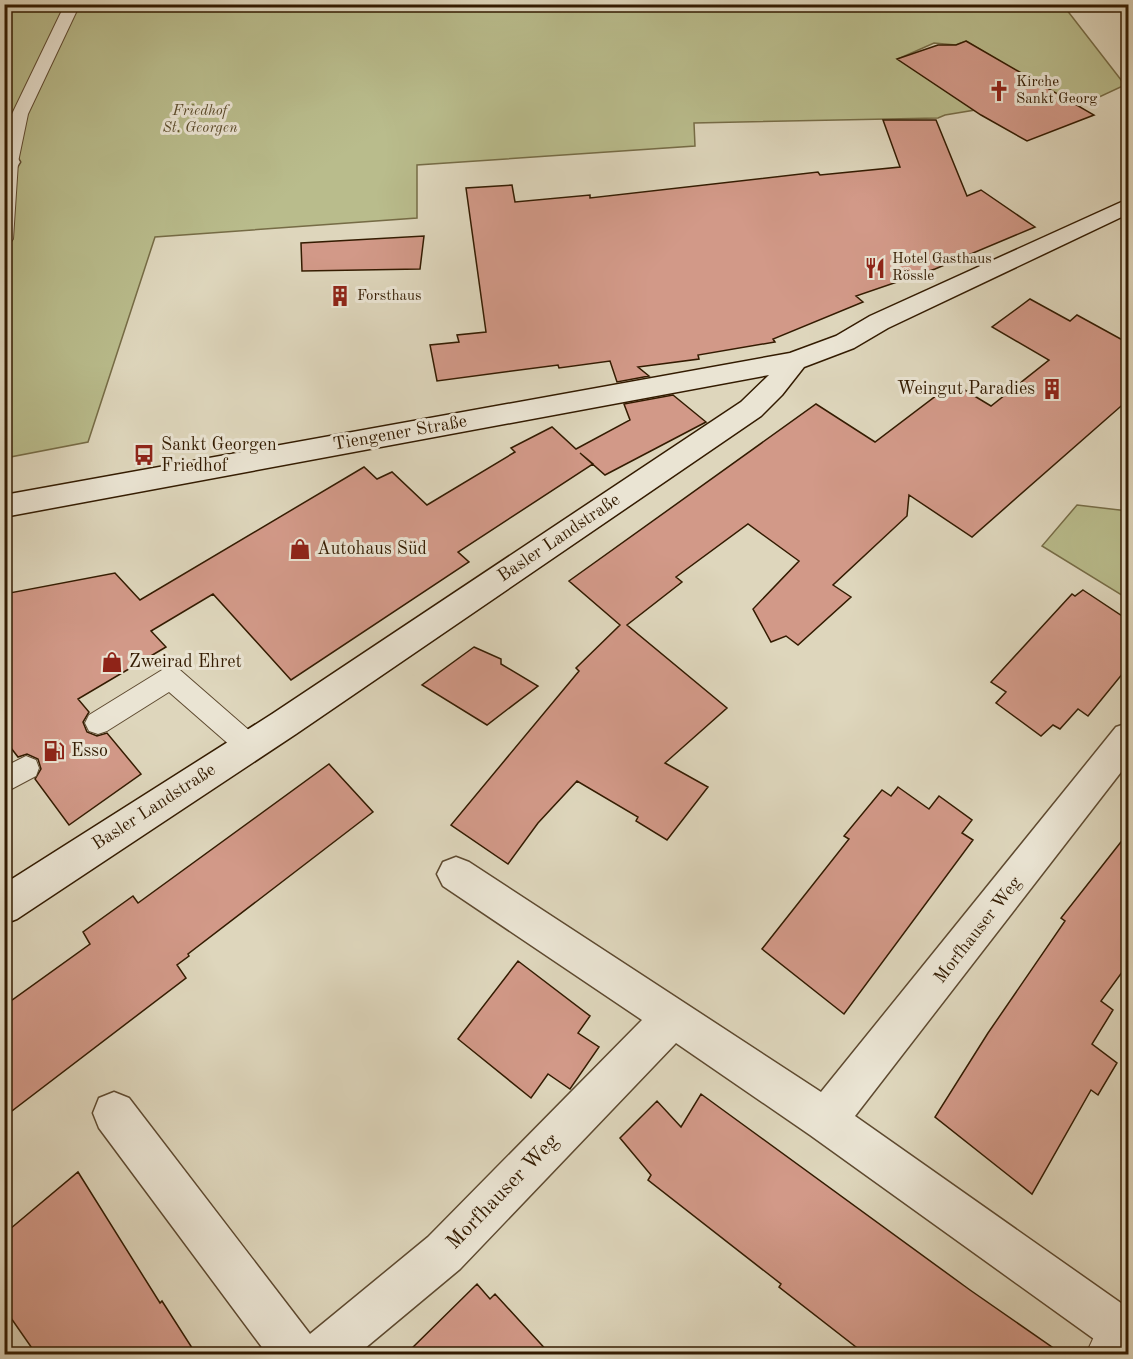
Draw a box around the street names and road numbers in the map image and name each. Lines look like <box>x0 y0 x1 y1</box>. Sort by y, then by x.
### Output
street label: Tiengener Straße <box>332 412 468 454</box>
street label: Basler Landstraße <box>495 491 623 585</box>
street label: Basler Landstraße <box>89 761 219 853</box>
street label: Morfhauser Weg <box>931 873 1025 987</box>
street label: Morfhauser Weg <box>443 1130 564 1254</box>

